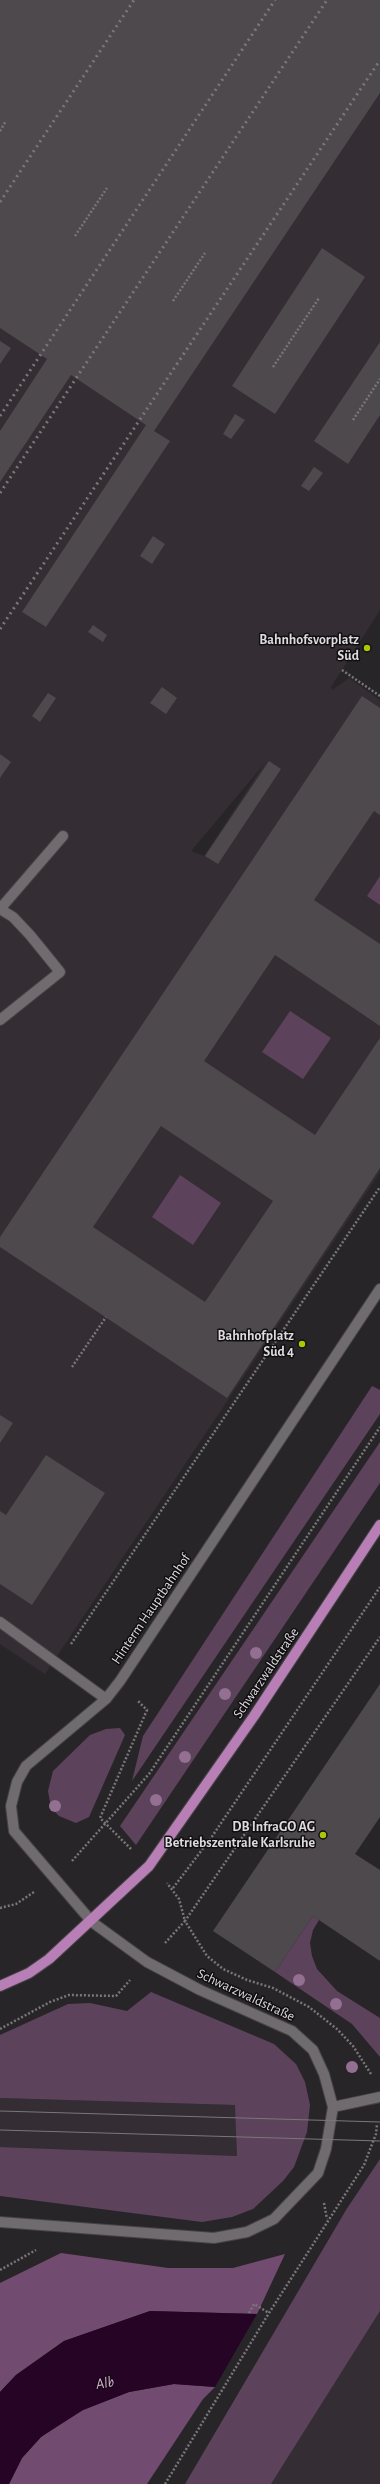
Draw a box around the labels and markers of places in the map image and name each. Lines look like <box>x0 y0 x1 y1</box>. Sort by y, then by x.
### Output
place label: Bahnhofsvorplatz Süd <box>259 632 359 664</box>
marker: Bahnhofsvorplatz Süd <box>362 643 372 653</box>
place label: Bahnhofplatz Süd 4 <box>217 1328 294 1360</box>
marker: Bahnhofplatz Süd 4 <box>297 1339 307 1349</box>
place label: DB InfraGO AG Betriebszentrale Karlsruhe <box>165 1819 315 1852</box>
marker: DB InfraGO AG Betriebszentrale Karlsruhe <box>318 1830 328 1840</box>

